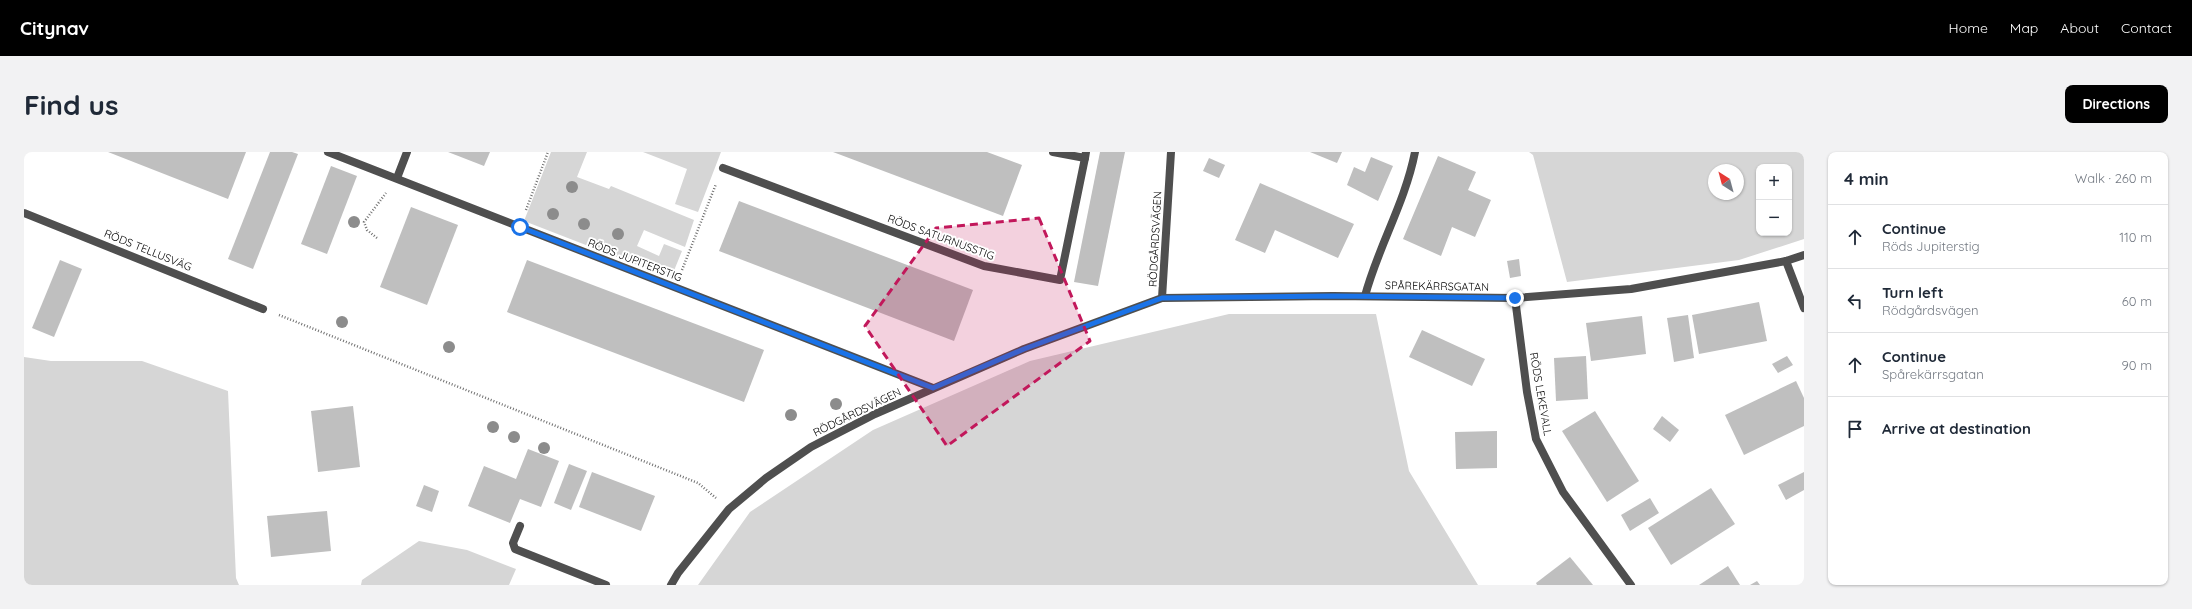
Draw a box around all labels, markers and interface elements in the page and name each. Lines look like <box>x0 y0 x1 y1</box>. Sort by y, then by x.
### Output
text: Citynav <box>20 16 89 40</box>
text: Home <box>1949 19 1988 37</box>
text: Map <box>2010 19 2038 37</box>
text: About <box>2060 19 2099 37</box>
text: Contact <box>2121 19 2172 37</box>
button: Directions <box>2065 85 2168 123</box>
text: Find us <box>24 87 118 122</box>
north arrow <box>1708 164 1744 200</box>
map controls <box>1756 164 1792 236</box>
button: + <box>1756 164 1792 200</box>
text: 4 min <box>1844 168 1889 189</box>
text: Walk · 260 m <box>2075 170 2152 186</box>
street label: RÖDGÅRDSVÄGEN <box>1145 191 1165 287</box>
button: − <box>1756 200 1792 236</box>
street label: RÖDS SATURNUSSTIG <box>886 211 996 263</box>
route start <box>511 218 529 236</box>
text: Continue <box>1882 219 1946 238</box>
street label: RÖDS TELLUSVÄG <box>102 226 194 274</box>
icon: ahead <box>1844 226 1866 248</box>
text: 110 m <box>2119 229 2152 245</box>
street label: RÖDS JUPITERSTIG <box>586 236 684 284</box>
text: Röds Jupiterstig <box>1882 238 1980 254</box>
street label: SPÅREKÄRRSGATAN <box>1385 278 1489 294</box>
text: Turn left <box>1882 283 1944 302</box>
route end <box>1506 289 1524 307</box>
icon: left <box>1844 290 1866 312</box>
text: 60 m <box>2122 293 2152 309</box>
text: Rödgårdsvägen <box>1882 302 1979 318</box>
text: Continue <box>1882 347 1946 366</box>
street label: RÖDS LEKEVALL <box>1527 351 1555 437</box>
icon: ahead <box>1844 354 1866 376</box>
text: 90 m <box>2122 357 2152 373</box>
text: Spårekärrsgatan <box>1882 366 1984 382</box>
street label: RÖDGÅRDSVÄGEN <box>811 385 903 439</box>
icon: arrive <box>1844 418 1866 440</box>
text: Arrive at destination <box>1882 419 2031 438</box>

